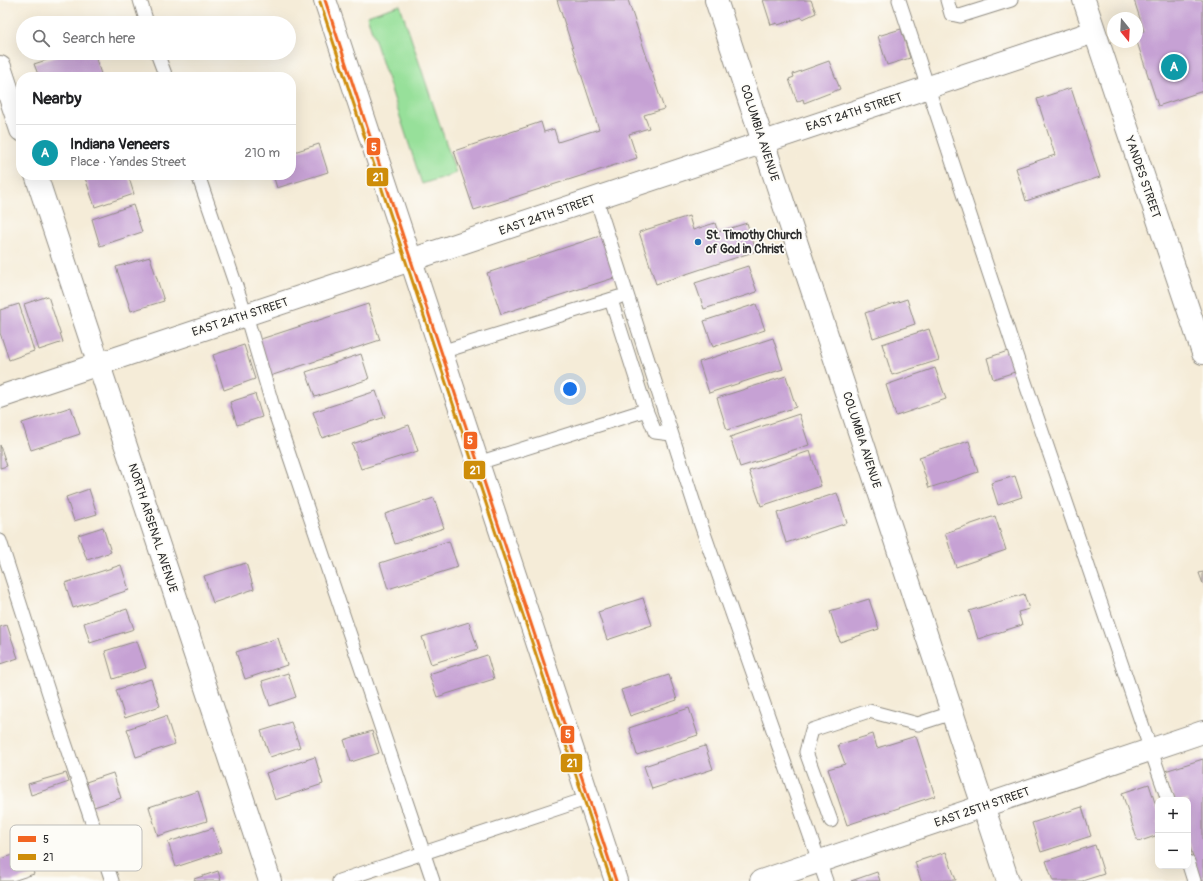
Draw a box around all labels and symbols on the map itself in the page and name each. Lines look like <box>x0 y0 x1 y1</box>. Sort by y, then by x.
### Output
north arrow <box>1107 12 1143 48</box>
pin: A <box>1161 52 1187 82</box>
street label: COLUMBIA AVENUE <box>737 83 782 183</box>
street label: EAST 24TH STREET <box>804 90 905 135</box>
street label: YANDES STREET <box>1121 133 1164 221</box>
line badge: 5 <box>366 137 381 156</box>
text: 5 <box>371 141 377 154</box>
line badge: 21 <box>366 167 389 187</box>
text: 21 <box>373 171 383 184</box>
street label: EAST 24TH STREET <box>497 192 597 239</box>
place label: St. Timothy Church of God in Christ <box>705 228 802 257</box>
marker: St. Timothy Church of God in Christ <box>693 237 703 247</box>
street label: EAST 24TH STREET <box>190 295 291 340</box>
your location <box>560 379 580 399</box>
street label: COLUMBIA AVENUE <box>839 390 884 490</box>
line badge: 5 <box>463 431 478 450</box>
text: 5 <box>467 434 473 447</box>
line badge: 21 <box>463 460 486 480</box>
street label: NORTH ARSENAL AVENUE <box>124 462 181 595</box>
text: 21 <box>470 464 480 477</box>
line badge: 5 <box>560 725 575 744</box>
text: 5 <box>565 728 571 741</box>
line badge: 21 <box>560 753 583 773</box>
text: 21 <box>567 757 577 770</box>
street label: EAST 25TH STREET <box>932 784 1032 831</box>
legend <box>10 825 142 871</box>
text: 5 <box>43 833 49 846</box>
text: 21 <box>43 851 53 864</box>

